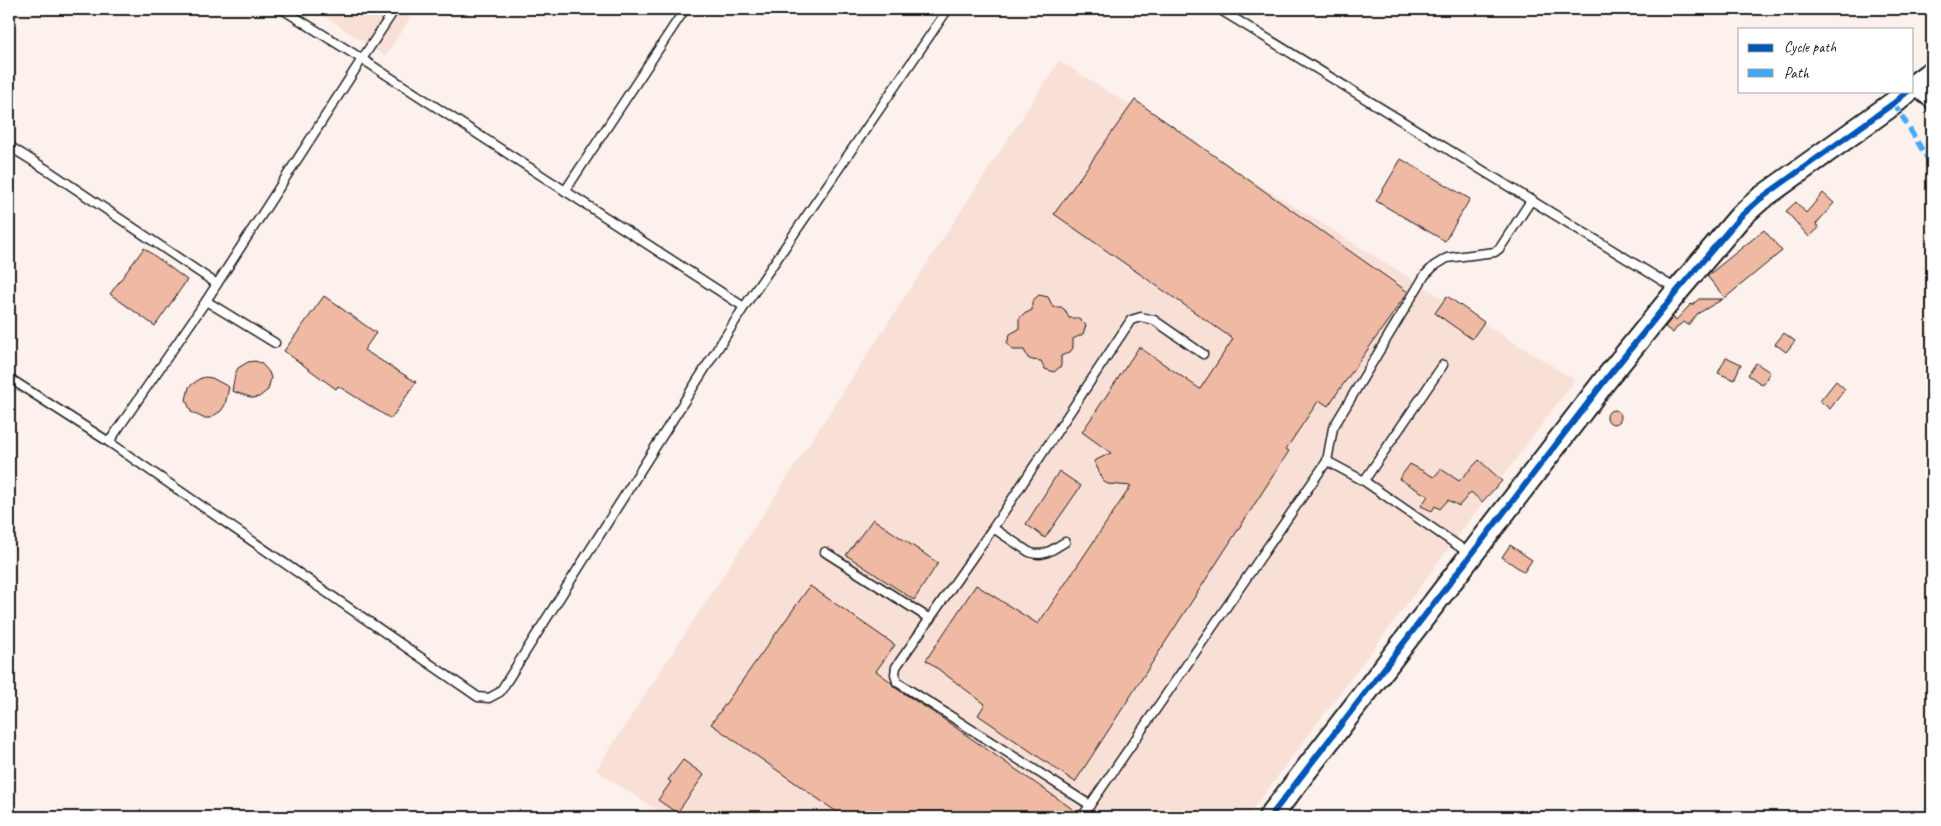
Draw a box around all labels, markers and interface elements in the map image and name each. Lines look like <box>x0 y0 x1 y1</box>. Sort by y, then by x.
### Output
legend <box>1738 28 1914 92</box>
text: Cycle path <box>1784 38 1836 57</box>
text: Path <box>1784 64 1810 83</box>

